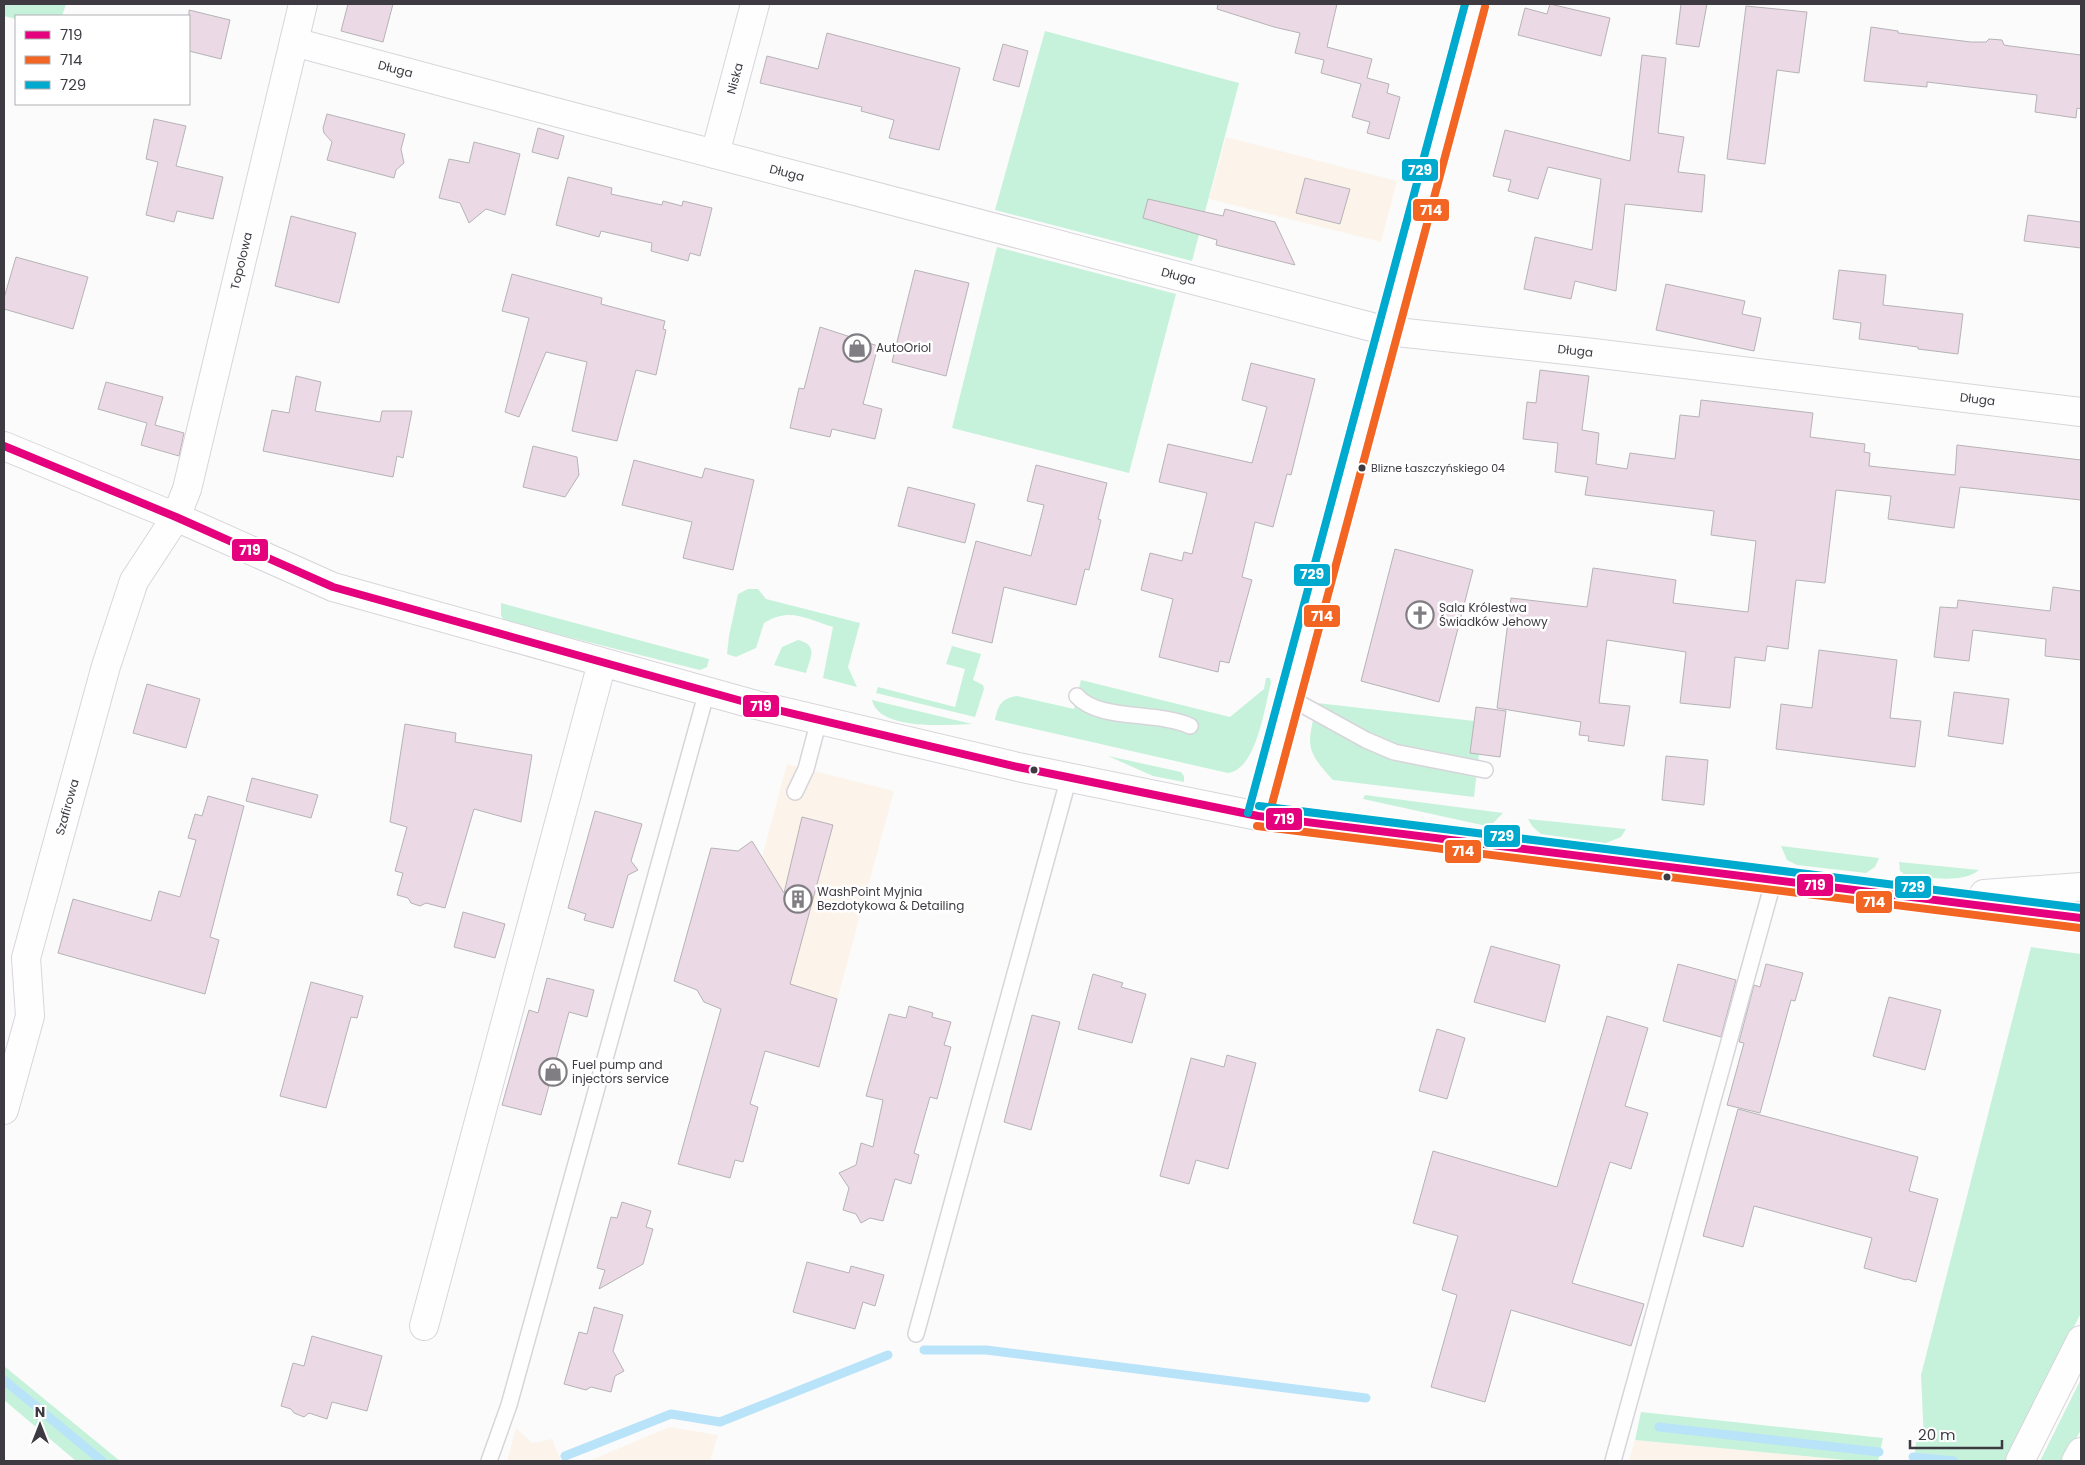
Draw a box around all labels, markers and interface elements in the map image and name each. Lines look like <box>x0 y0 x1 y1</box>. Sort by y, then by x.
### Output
legend <box>15 15 190 105</box>
text: 719 <box>60 24 82 45</box>
text: 714 <box>60 49 82 70</box>
street label: Długa <box>376 56 415 82</box>
street label: Niska <box>722 61 747 96</box>
text: 729 <box>60 74 86 95</box>
line badge: 729 <box>1401 158 1439 182</box>
street label: Długa <box>768 160 806 185</box>
text: 729 <box>1408 160 1432 180</box>
line badge: 714 <box>1412 198 1450 222</box>
text: 714 <box>1420 200 1442 220</box>
street label: Topolowa <box>226 230 256 291</box>
street label: Długa <box>1159 263 1198 288</box>
shop icon: AutoOriol <box>842 333 872 363</box>
place label: AutoOriol <box>876 339 931 356</box>
street label: Długa <box>1557 340 1594 361</box>
street label: Długa <box>1959 388 1996 410</box>
place label: Blizne Łaszczyńskiego 04 <box>1371 460 1505 476</box>
marker: Blizne Łaszczyńskiego 04 <box>1357 463 1367 473</box>
line badge: 719 <box>231 538 269 562</box>
text: 719 <box>239 540 261 560</box>
line badge: 729 <box>1293 563 1331 587</box>
text: 729 <box>1300 564 1324 584</box>
place label: Sala Królestwa Świadków Jehowy <box>1439 599 1548 630</box>
church icon: Sala Królestwa Świadków Jehowy <box>1405 600 1435 630</box>
line badge: 714 <box>1303 604 1341 628</box>
text: 714 <box>1311 606 1333 626</box>
line badge: 719 <box>742 694 780 718</box>
text: 719 <box>750 696 772 716</box>
unlabelled marker <box>1029 765 1039 775</box>
street label: Szafirowa <box>51 777 83 837</box>
line badge: 719 <box>1265 807 1303 831</box>
text: 719 <box>1273 809 1295 829</box>
line badge: 729 <box>1483 824 1521 848</box>
text: 729 <box>1490 826 1514 846</box>
line badge: 714 <box>1444 839 1482 864</box>
text: 714 <box>1452 841 1474 861</box>
unlabelled marker <box>1662 872 1672 882</box>
line badge: 719 <box>1796 873 1834 897</box>
text: 719 <box>1804 875 1826 895</box>
line badge: 729 <box>1894 875 1932 899</box>
text: 729 <box>1901 877 1925 897</box>
place label: WashPoint Myjnia Bezdotykowa & Detailing <box>817 883 964 914</box>
building icon: WashPoint Myjnia Bezdotykowa & Detailing <box>783 884 813 914</box>
line badge: 714 <box>1855 890 1893 914</box>
text: 714 <box>1863 892 1885 912</box>
place label: Fuel pump and injectors service <box>572 1056 669 1087</box>
shop icon: Fuel pump and injectors service <box>538 1057 568 1087</box>
north arrow <box>15 1400 65 1450</box>
text: N <box>35 1402 45 1422</box>
scale bar <box>1910 1418 2002 1450</box>
text: 20 m <box>1918 1424 1956 1445</box>

